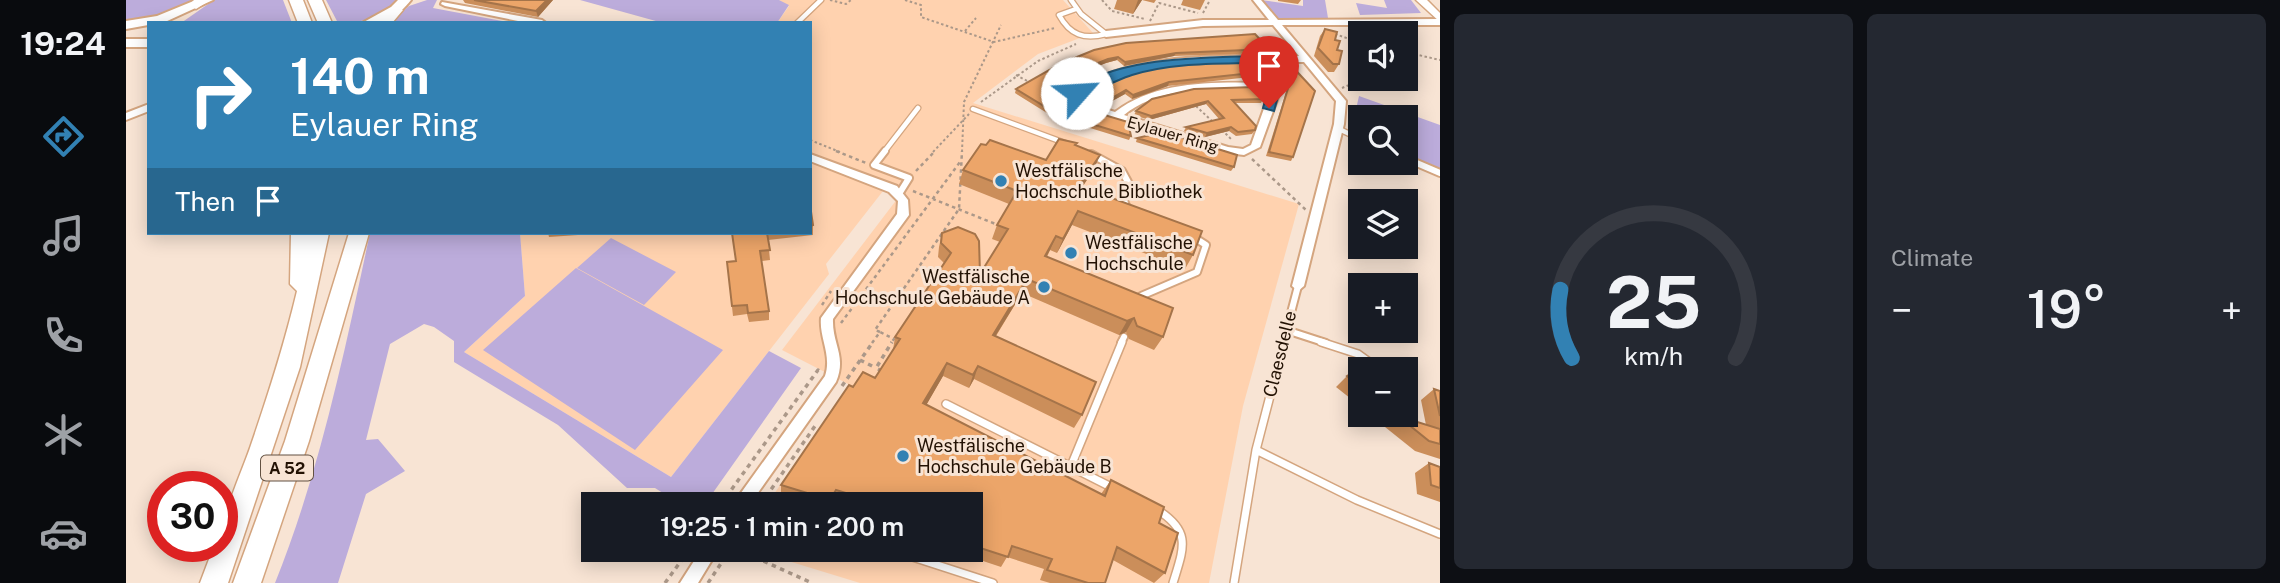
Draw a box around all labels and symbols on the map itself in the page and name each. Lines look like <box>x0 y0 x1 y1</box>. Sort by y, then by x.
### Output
pin <box>1239 36 1299 108</box>
position arrow <box>1040 56 1114 130</box>
street label: Eylauer Ring <box>1125 112 1221 157</box>
place label: Westfälische Hochschule Bibliothek <box>1015 160 1203 202</box>
marker: Westfälische Hochschule Bibliothek <box>993 173 1009 189</box>
place label: Westfälische Hochschule <box>1085 232 1193 274</box>
marker: Westfälische Hochschule <box>1063 245 1079 261</box>
place label: Westfälische Hochschule Gebäude A <box>835 266 1030 308</box>
marker: Westfälische Hochschule Gebäude A <box>1036 279 1052 295</box>
street label: Claesdelle <box>1259 309 1300 399</box>
place label: Westfälische Hochschule Gebäude B <box>917 435 1112 477</box>
marker: Westfälische Hochschule Gebäude B <box>895 448 911 464</box>
road number: A 52 <box>261 456 313 481</box>
speed limit sign: 30 <box>147 471 238 562</box>

